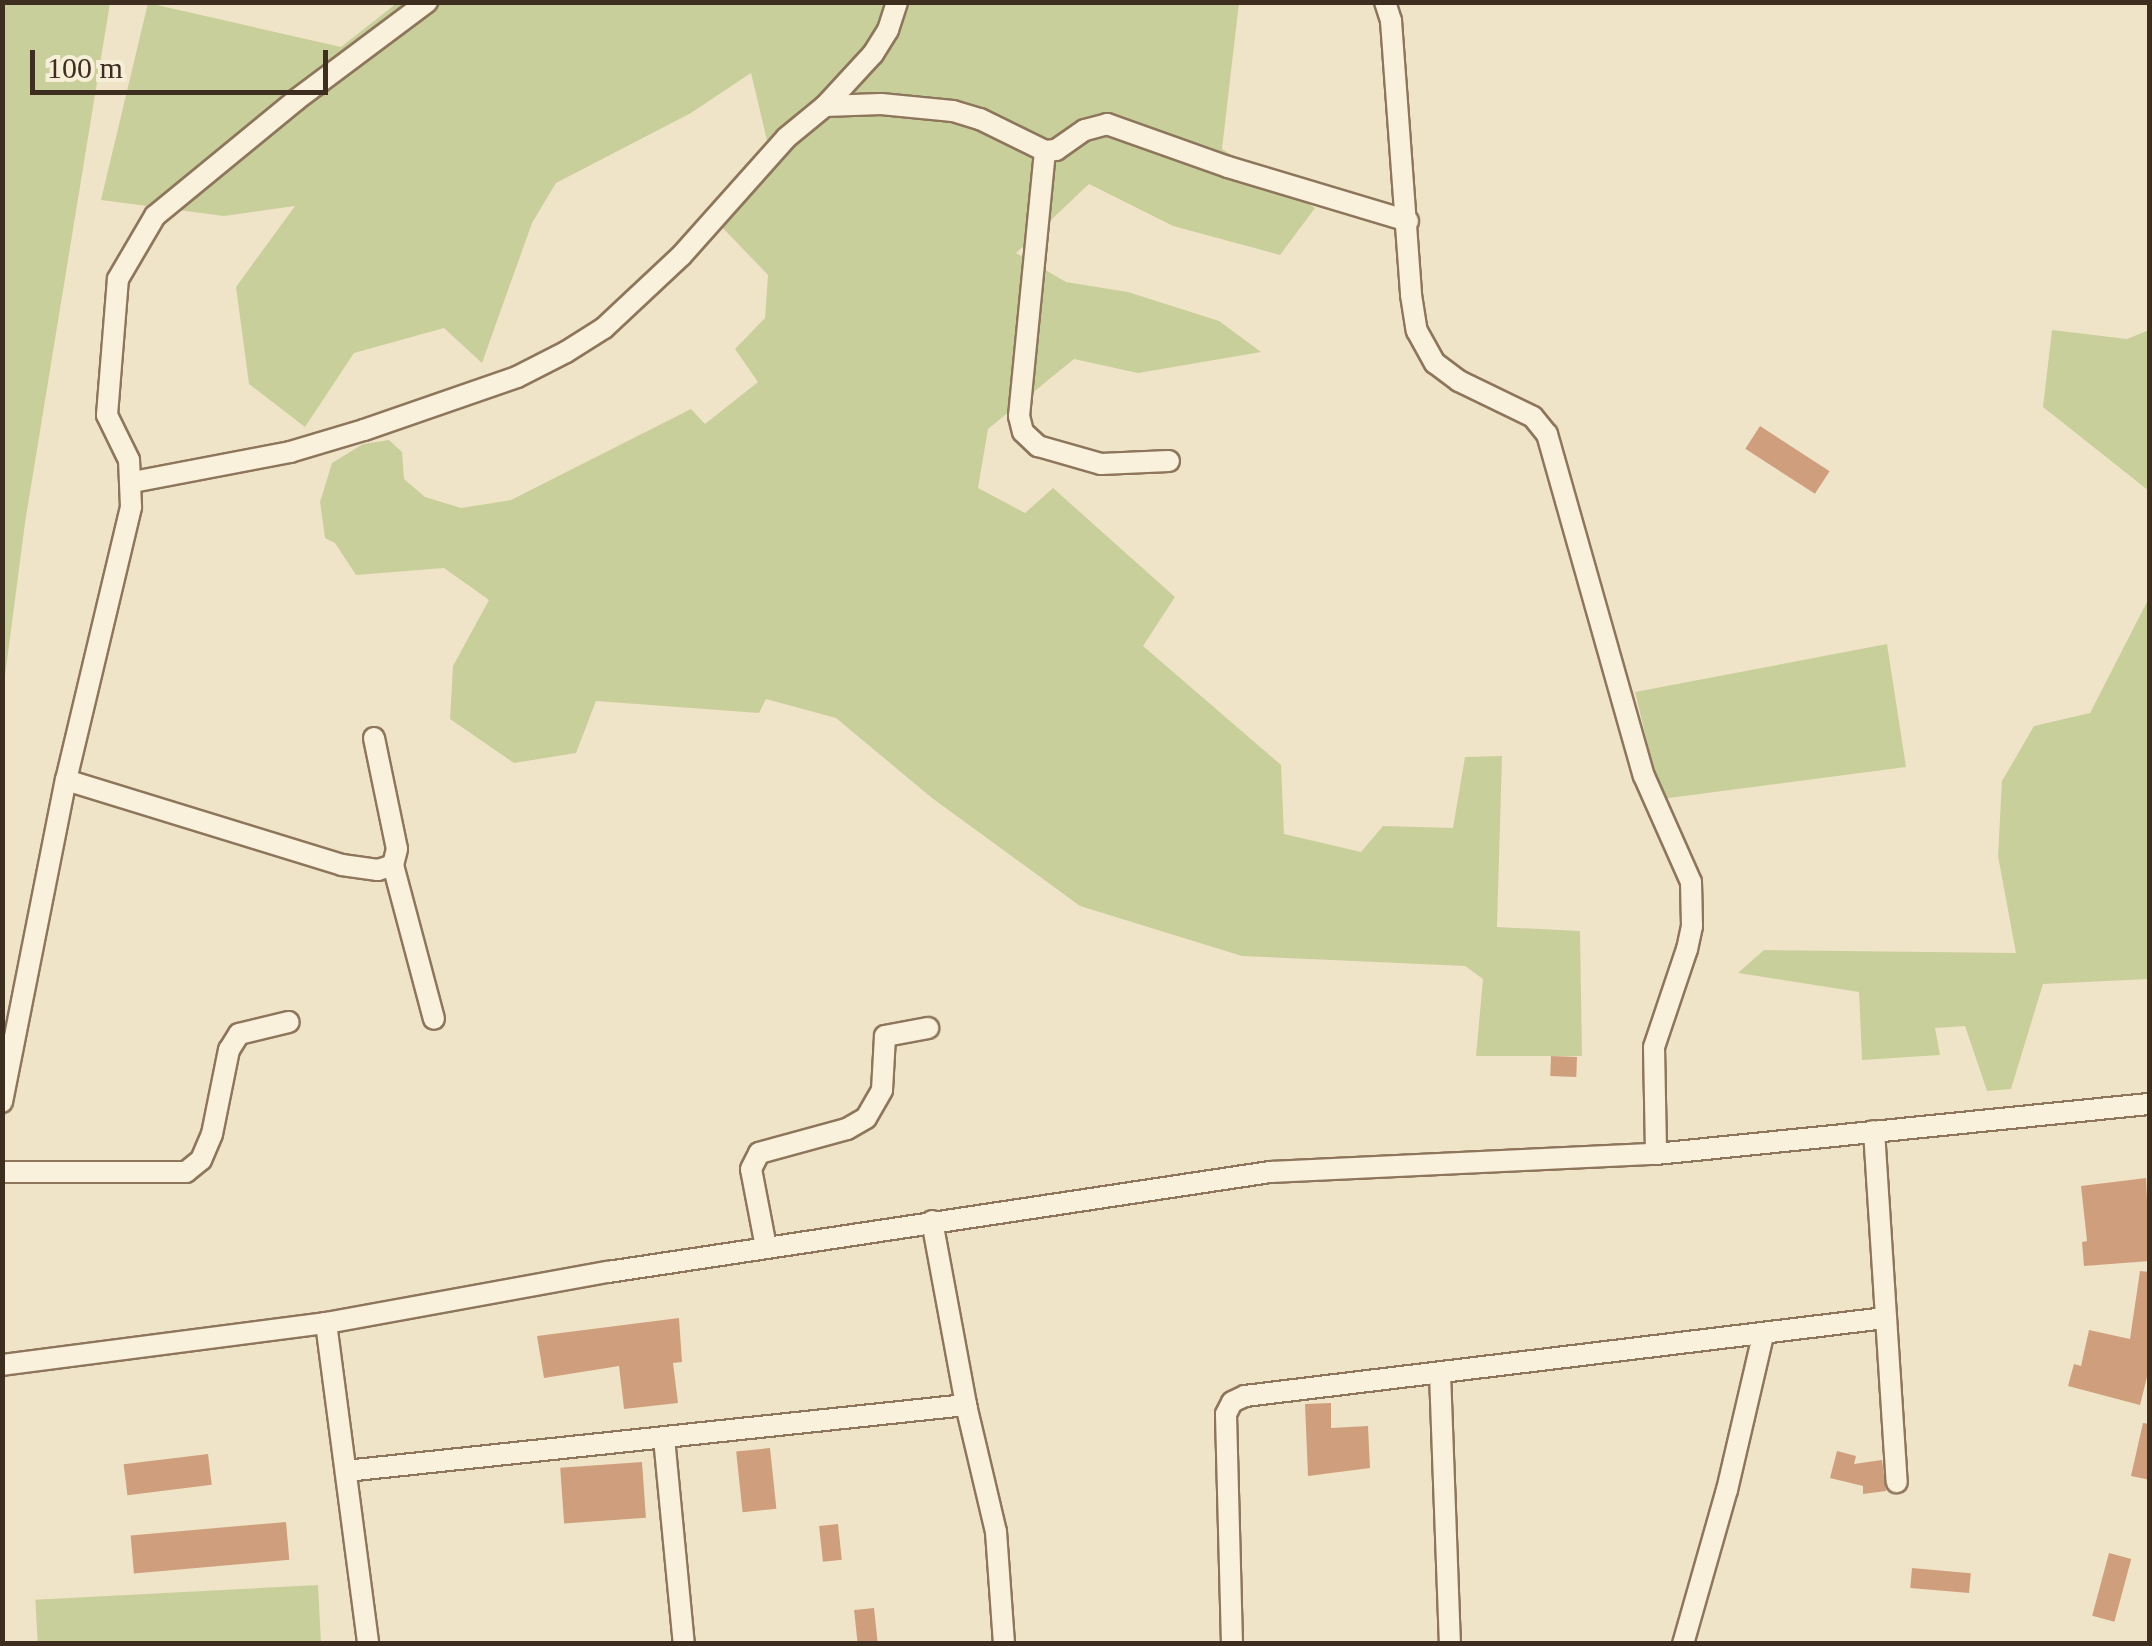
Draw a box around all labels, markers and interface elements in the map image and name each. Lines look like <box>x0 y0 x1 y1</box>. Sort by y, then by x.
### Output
scale bar <box>35 30 332 92</box>
text: 100 m <box>47 51 123 84</box>

